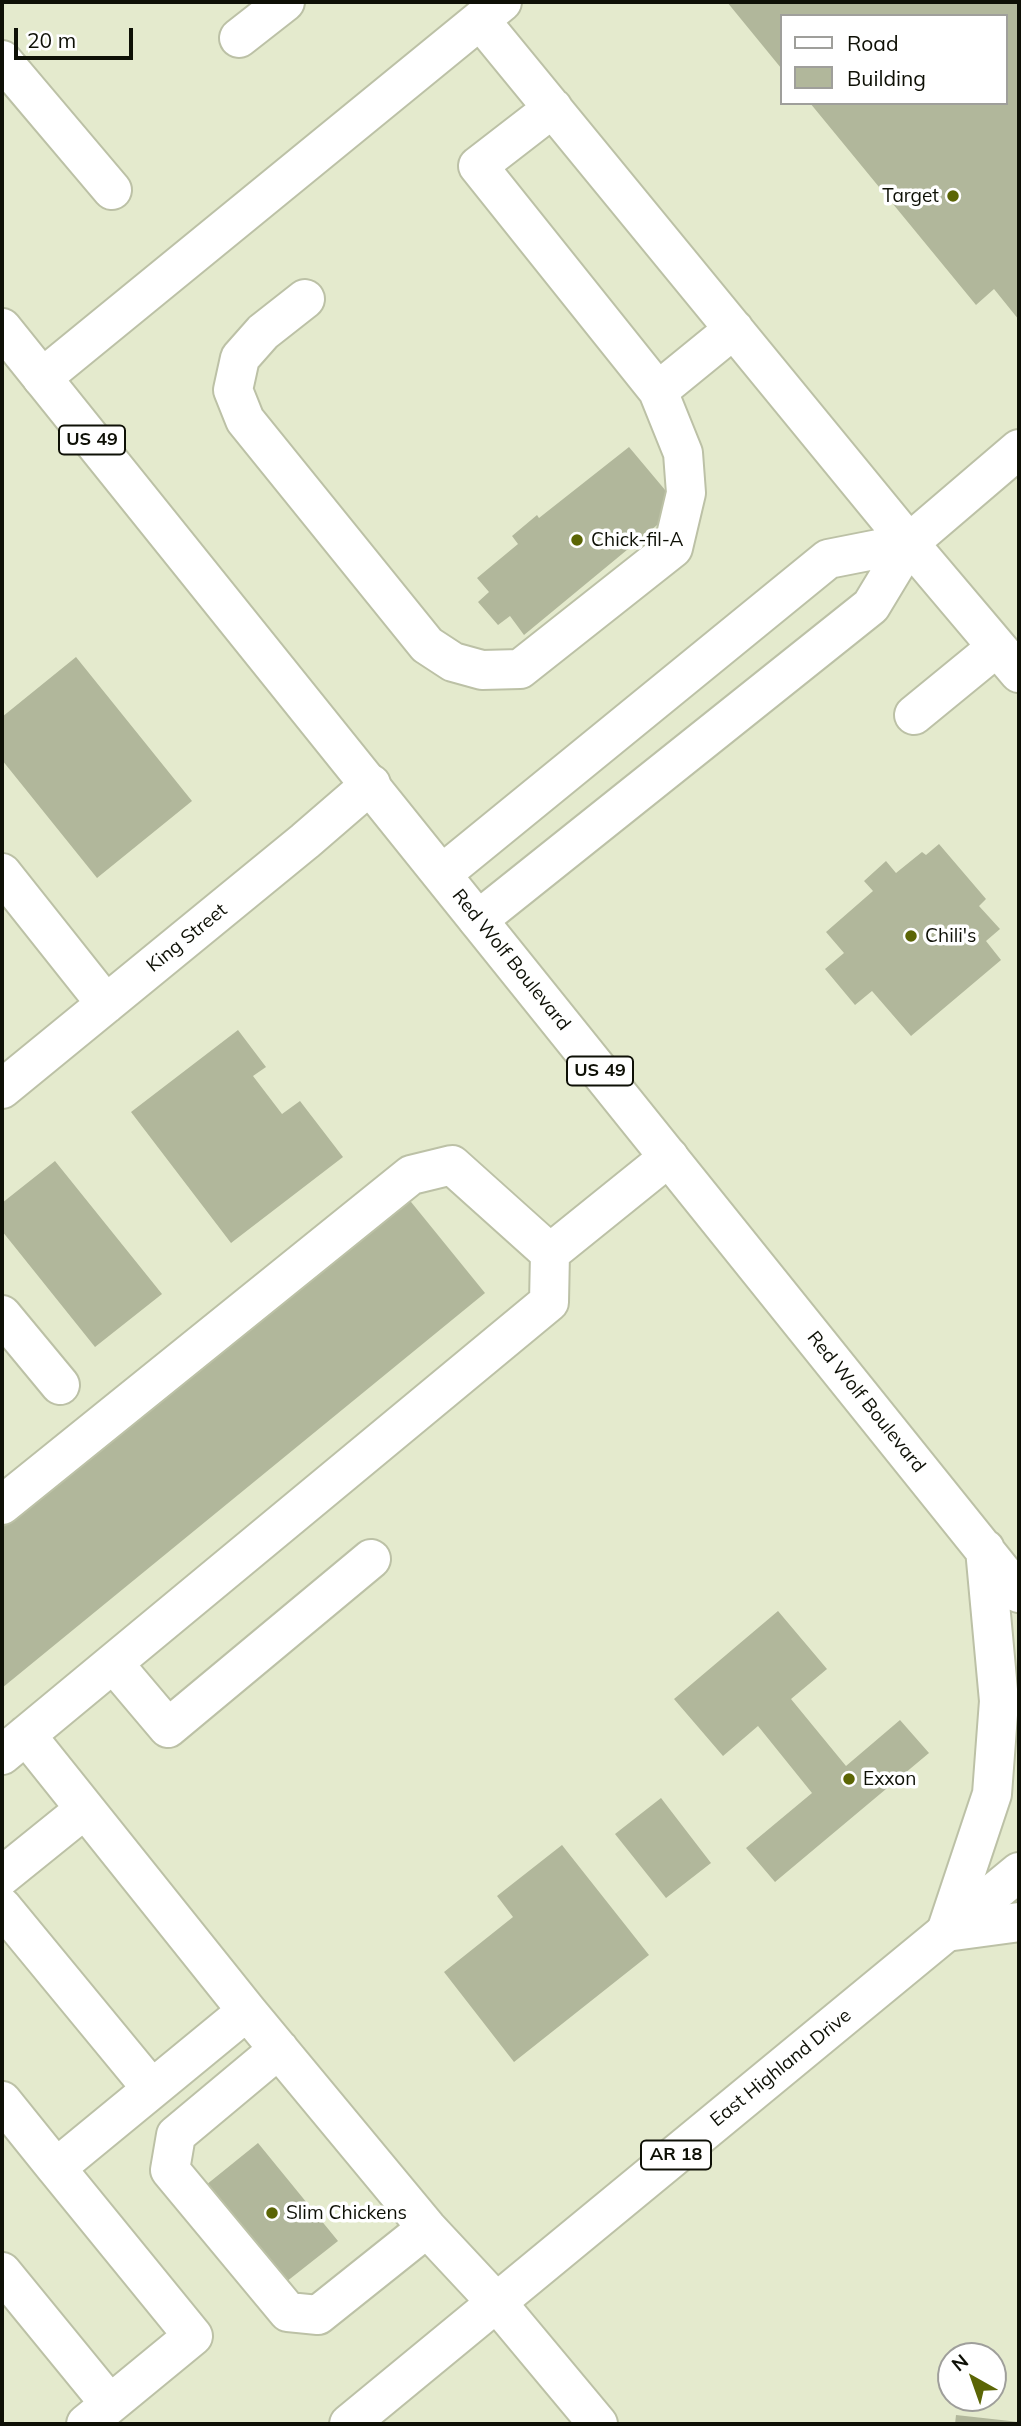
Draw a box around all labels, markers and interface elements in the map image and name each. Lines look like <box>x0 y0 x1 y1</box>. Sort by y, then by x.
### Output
scale bar <box>18 14 136 58</box>
legend <box>780 14 1007 105</box>
text: 20 m <box>27 27 76 53</box>
text: Road <box>847 30 898 56</box>
text: Building <box>847 65 926 91</box>
place label: Target <box>882 185 939 207</box>
marker: Target <box>945 188 961 204</box>
road number: US 49 <box>59 426 125 454</box>
place label: Chick-fil-A <box>591 529 684 551</box>
marker: Chick-fil-A <box>569 532 585 548</box>
street label: Red Wolf Boulevard <box>447 885 575 1035</box>
street label: King Street <box>142 899 232 977</box>
place label: Chili's <box>925 925 976 947</box>
marker: Chili's <box>903 928 919 944</box>
road number: US 49 <box>567 1056 633 1086</box>
street label: Red Wolf Boulevard <box>802 1327 930 1477</box>
place label: Exxon <box>863 1768 916 1790</box>
marker: Exxon <box>841 1771 857 1787</box>
street label: East Highland Drive <box>706 2004 856 2132</box>
road number: AR 18 <box>641 2140 711 2169</box>
place label: Slim Chickens <box>286 2202 407 2224</box>
marker: Slim Chickens <box>264 2205 280 2221</box>
north arrow <box>937 2342 1007 2412</box>
text: N <box>947 2349 973 2376</box>

